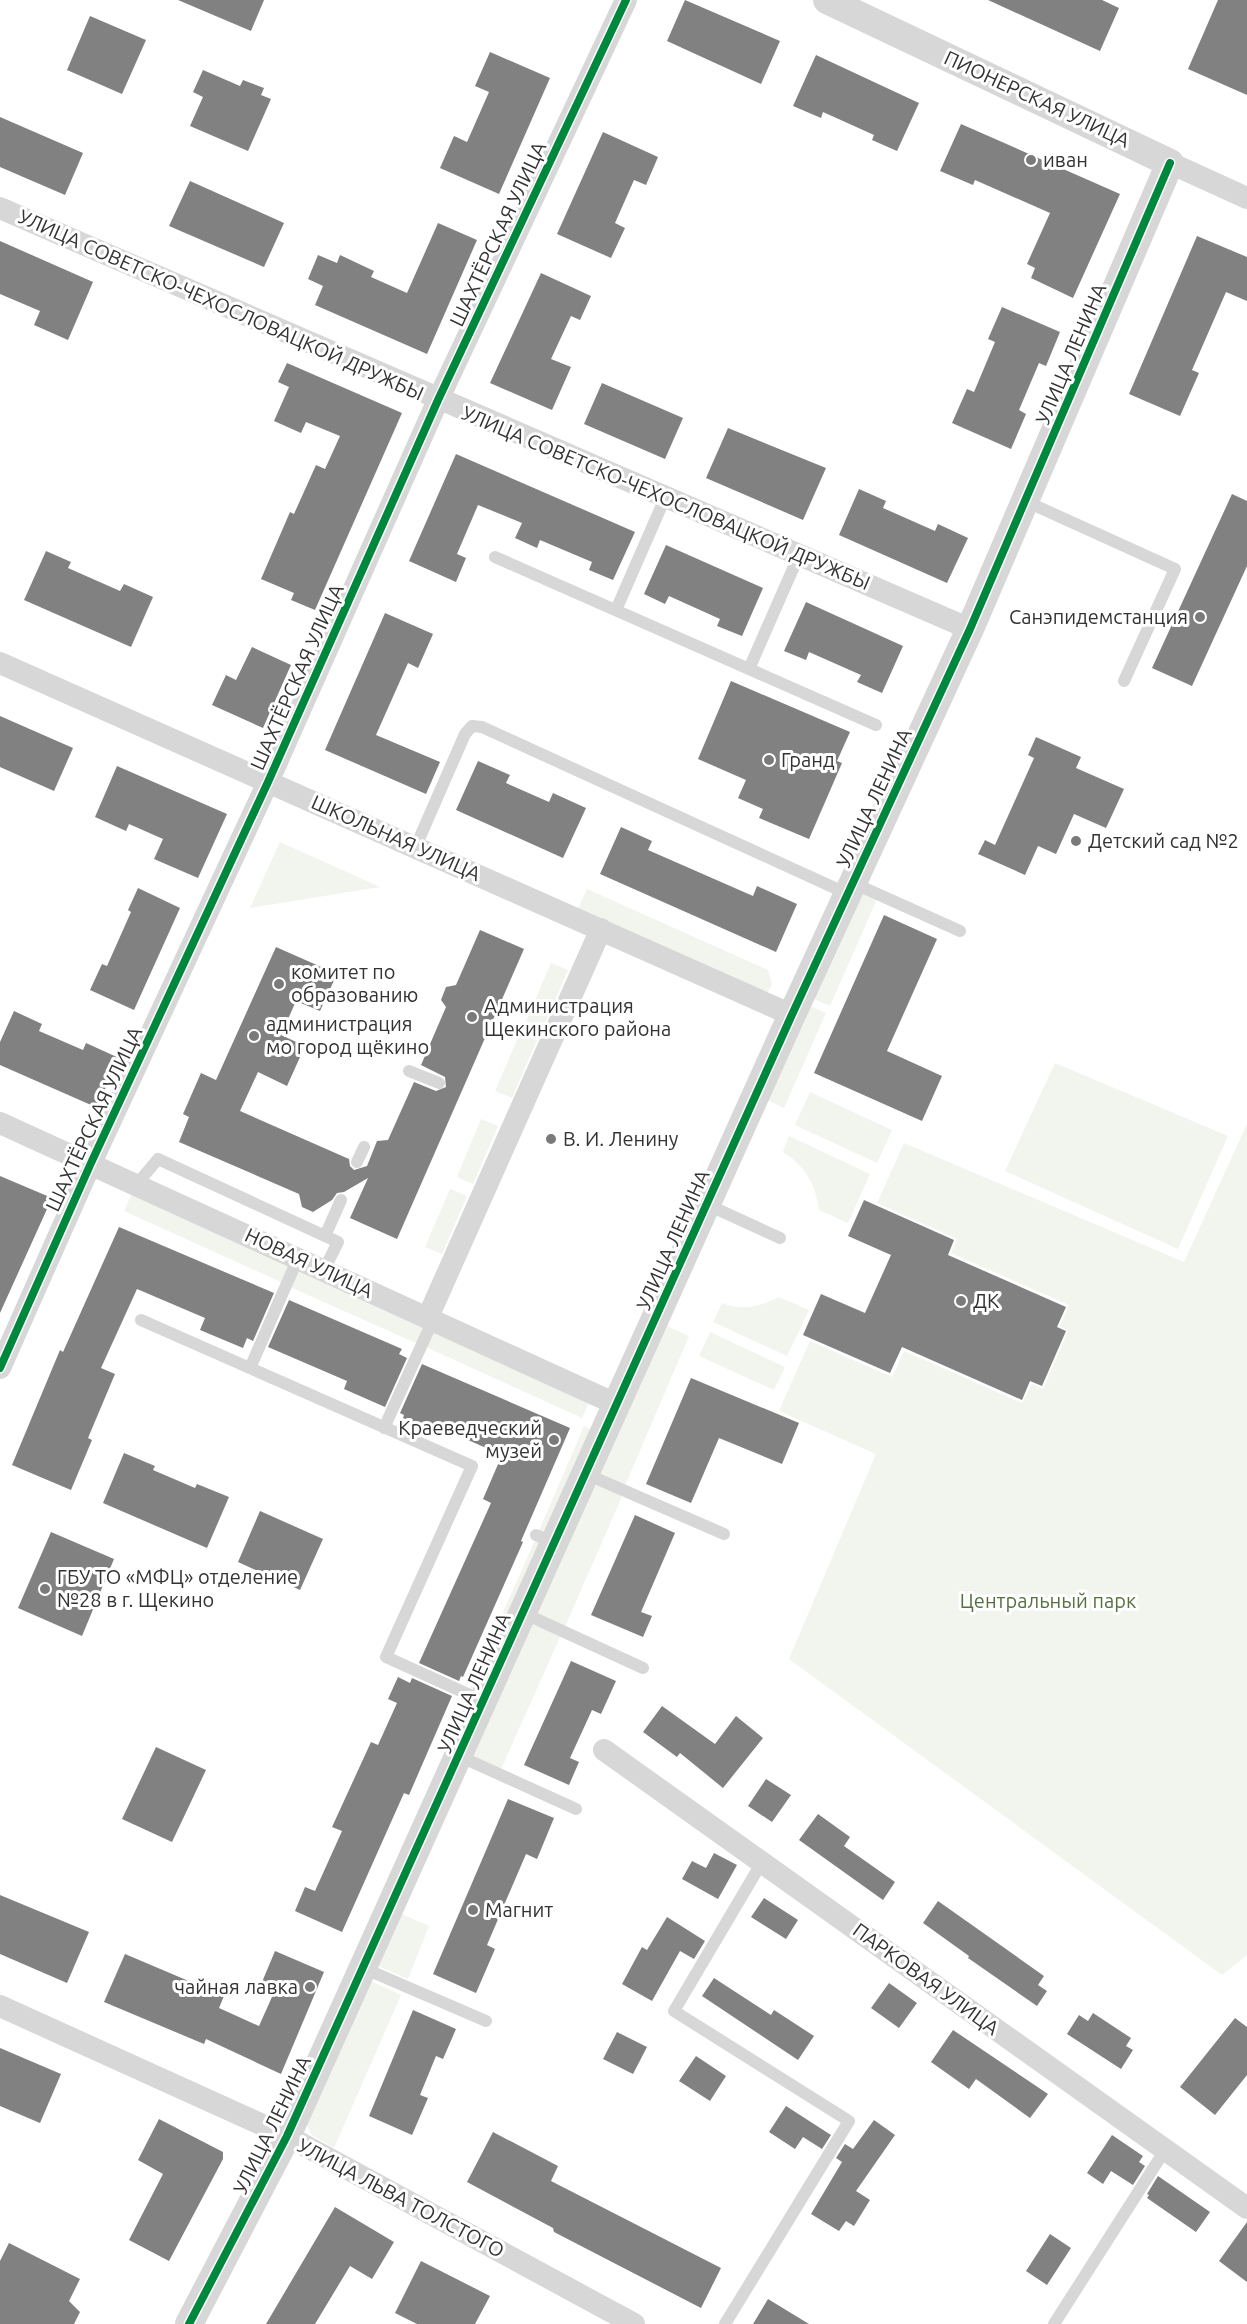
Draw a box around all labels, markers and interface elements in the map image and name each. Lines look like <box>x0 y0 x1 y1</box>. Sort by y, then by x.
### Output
street label: ПИОНЕРСКАЯ УЛИЦА <box>941 45 1134 152</box>
street label: ШАХТЁРСКАЯ УЛИЦА <box>445 138 550 330</box>
place label: иван <box>1043 148 1088 171</box>
marker: иван <box>1024 153 1038 167</box>
street label: УЛИЦА СОВЕТСКО-ЧЕХОСЛОВАЦКОЙ ДРУЖБЫ <box>15 204 427 405</box>
street label: УЛИЦА ЛЕНИНА <box>1030 280 1111 428</box>
street label: УЛИЦА СОВЕТСКО-ЧЕХОСЛОВАЦКОЙ ДРУЖБЫ <box>459 401 874 594</box>
street label: ШАХТЁРСКАЯ УЛИЦА <box>245 580 348 773</box>
place label: Санэпидемстанция <box>1009 605 1188 628</box>
marker: Санэпидемстанция <box>1193 610 1207 624</box>
street label: УЛИЦА ЛЕНИНА <box>831 725 916 871</box>
place label: Гранд <box>781 748 835 771</box>
marker: Гранд <box>762 753 776 767</box>
street label: ШКОЛЬНАЯ УЛИЦА <box>308 790 484 885</box>
place label: Детский сад №2 <box>1088 829 1239 852</box>
marker: Детский сад №2 <box>1069 834 1083 848</box>
place label: комитет по образованию <box>291 960 418 1006</box>
marker: комитет по образованию <box>272 977 286 991</box>
place label: Администрация Щекинского района <box>484 994 671 1040</box>
marker: Администрация Щекинского района <box>465 1010 479 1024</box>
place label: администрация мо город щёкино <box>266 1012 429 1058</box>
street label: ШАХТЁРСКАЯ УЛИЦА <box>41 1023 146 1215</box>
marker: администрация мо город щёкино <box>247 1029 261 1043</box>
place label: В. И. Ленину <box>563 1127 679 1150</box>
marker: В. И. Ленину <box>544 1132 558 1146</box>
street label: УЛИЦА ЛЕНИНА <box>631 1166 714 1313</box>
street label: НОВАЯ УЛИЦА <box>242 1223 377 1302</box>
place label: ДК <box>973 1289 999 1312</box>
marker: ДК <box>954 1294 968 1308</box>
place label: Краеведческий музей <box>398 1416 542 1462</box>
marker: Краеведческий музей <box>547 1433 561 1447</box>
place label: ГБУ ТО «МФЦ» отделение №28 в г. Щекино <box>57 1565 298 1611</box>
marker: ГБУ ТО «МФЦ» отделение №28 в г. Щекино <box>38 1582 52 1596</box>
park label: Центральный парк <box>960 1589 1136 1612</box>
street label: УЛИЦА ЛЕНИНА <box>432 1609 515 1756</box>
place label: Магнит <box>485 1898 553 1921</box>
marker: Магнит <box>466 1903 480 1917</box>
street label: ПАРКОВАЯ УЛИЦА <box>849 1918 1004 2039</box>
place label: чайная лавка <box>175 1975 298 1998</box>
marker: чайная лавка <box>303 1980 317 1994</box>
street label: УЛИЦА ЛЕНИНА <box>228 2052 315 2198</box>
street label: УЛИЦА ЛЬВА ТОЛСТОГО <box>294 2133 508 2262</box>

